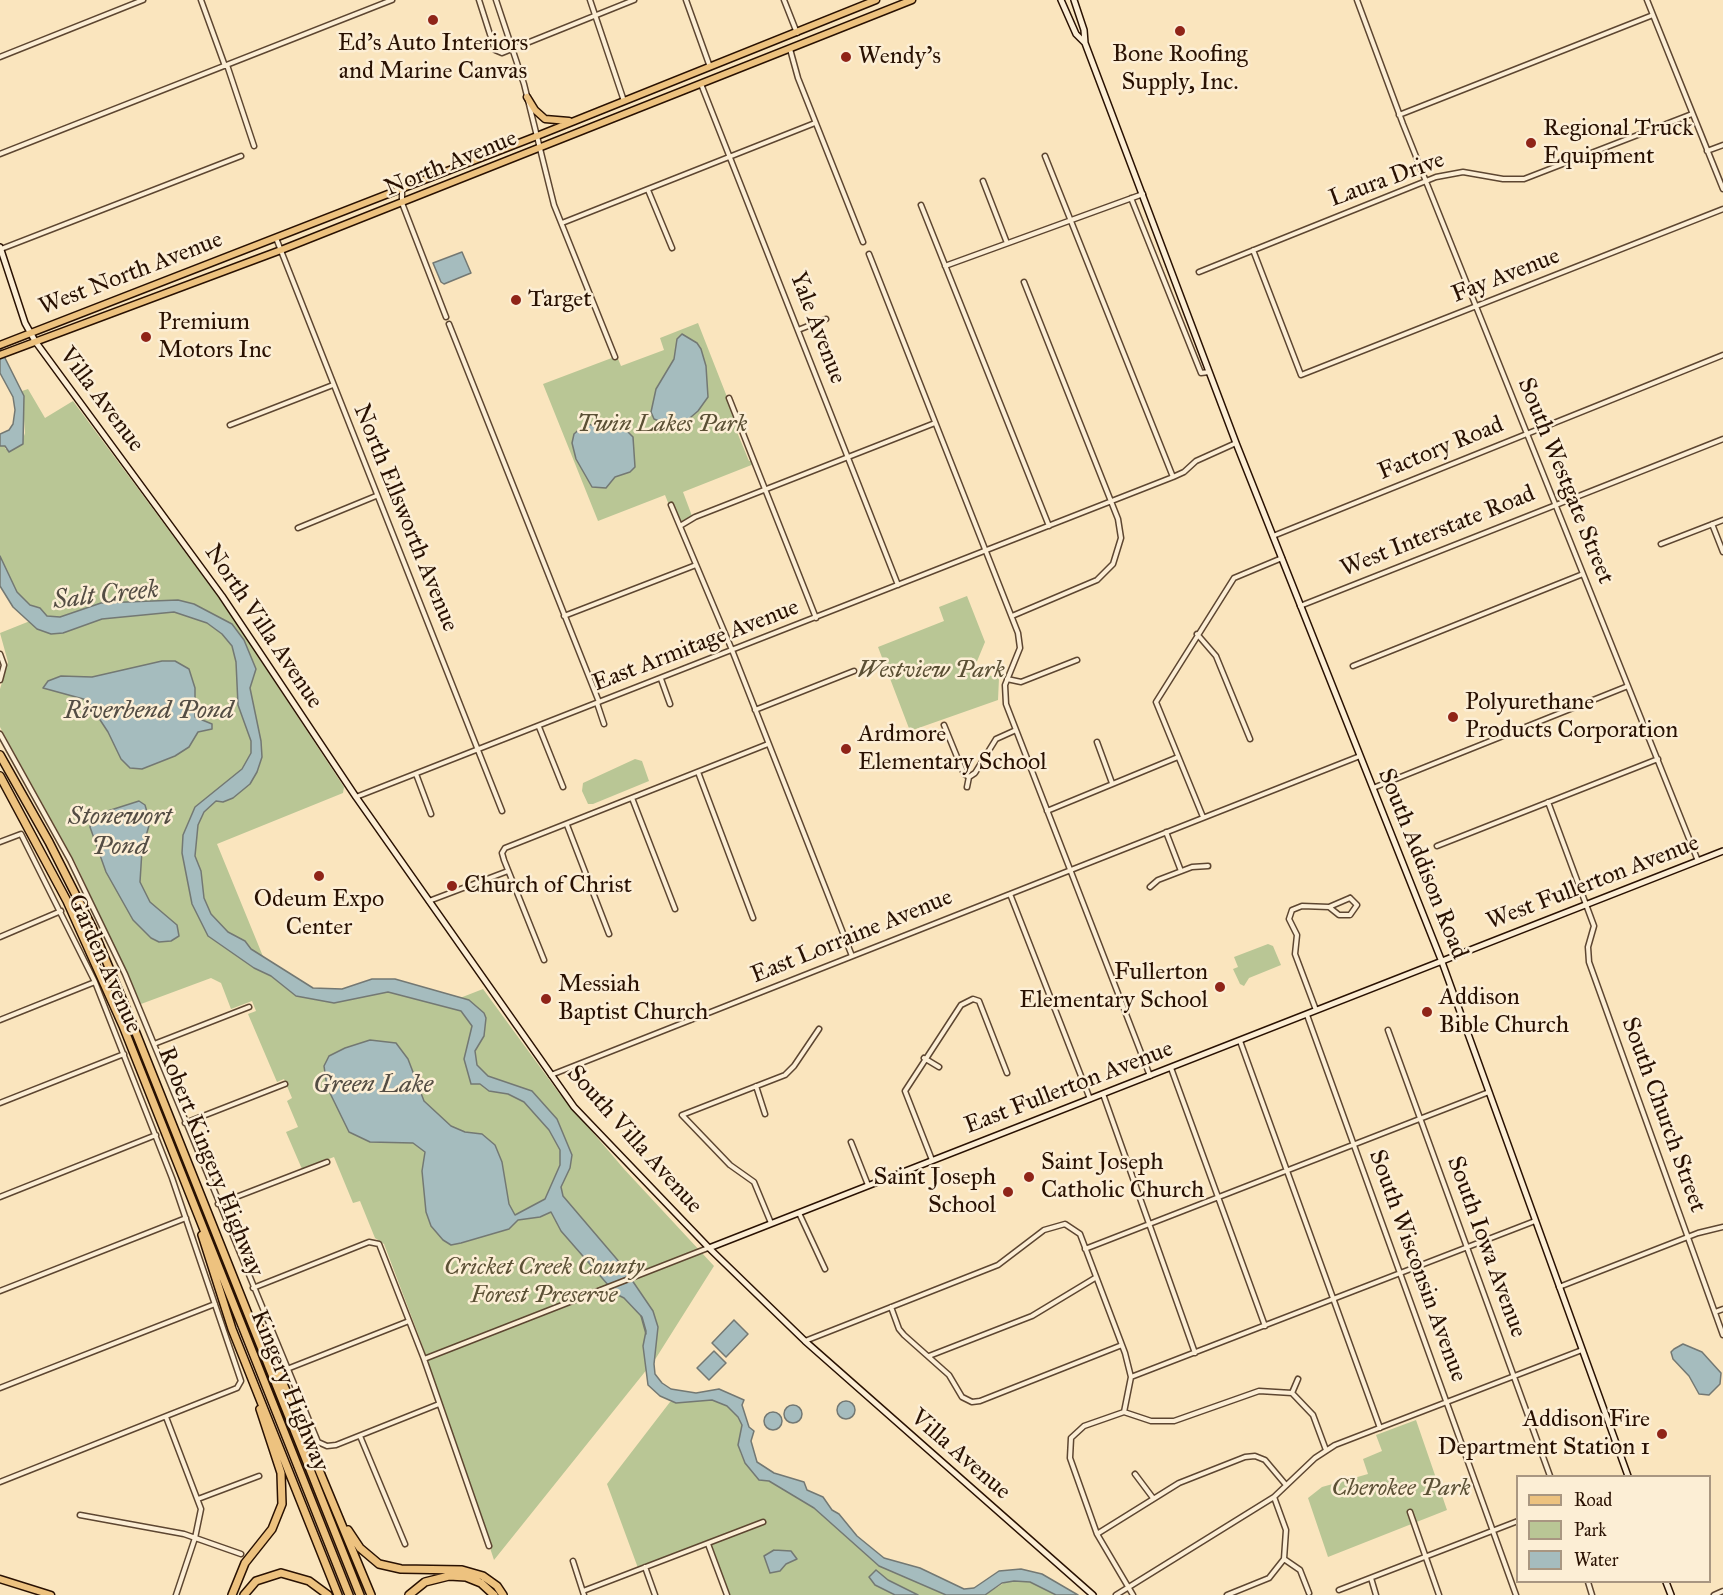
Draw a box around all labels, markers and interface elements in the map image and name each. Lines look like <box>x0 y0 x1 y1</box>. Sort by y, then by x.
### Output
marker: Ed's Auto Interiors and Marine Canvas <box>426 13 440 27</box>
marker: Bone Roofing Supply, Inc. <box>1173 24 1187 38</box>
place label: Ed's Auto Interiors and Marine Canvas <box>338 30 528 86</box>
place label: Bone Roofing Supply, Inc. <box>1112 41 1248 97</box>
place label: Wendy's <box>858 43 941 71</box>
marker: Wendy's <box>839 50 853 64</box>
place label: Regional Truck Equipment <box>1543 115 1694 171</box>
street label: North Avenue <box>381 124 521 204</box>
marker: Regional Truck Equipment <box>1524 136 1538 150</box>
street label: Laura Drive <box>1325 146 1449 214</box>
street label: West North Avenue <box>35 226 227 322</box>
street label: Fay Avenue <box>1448 242 1564 310</box>
street label: Yale Avenue <box>783 268 851 388</box>
place label: Target <box>528 286 592 314</box>
marker: Target <box>509 293 523 307</box>
place label: Premium Motors Inc <box>158 309 272 365</box>
marker: Premium Motors Inc <box>139 330 153 344</box>
street label: Villa Avenue <box>52 342 150 458</box>
street label: South Westgate Street <box>1511 374 1619 588</box>
street label: North Ellsworth Avenue <box>346 400 464 636</box>
park label: Twin Lakes Park <box>577 411 747 439</box>
street label: Factory Road <box>1374 411 1508 487</box>
street label: West Interstate Road <box>1337 480 1539 584</box>
street label: North Villa Avenue <box>197 539 329 715</box>
water label: Salt Creek <box>52 575 160 617</box>
street label: East Armitage Avenue <box>589 593 803 699</box>
park label: Westview Park <box>857 657 1005 685</box>
place label: Polyurethane Products Corporation <box>1465 689 1678 745</box>
water label: Riverbend Pond <box>64 696 234 728</box>
marker: Polyurethane Products Corporation <box>1446 710 1460 724</box>
place label: Ardmore Elementary School <box>858 721 1047 777</box>
marker: Ardmore Elementary School <box>839 742 853 756</box>
street label: South Addison Road <box>1371 765 1473 963</box>
water label: Stonewort Pond <box>68 802 172 864</box>
street label: West Fullerton Avenue <box>1483 829 1703 937</box>
marker: Odeum Expo Center <box>312 869 326 883</box>
place label: Church of Christ <box>464 872 632 900</box>
marker: Church of Christ <box>445 879 459 893</box>
street label: East Lorraine Avenue <box>747 883 957 991</box>
place label: Odeum Expo Center <box>254 886 384 942</box>
street label: Garden Avenue <box>61 890 147 1038</box>
place label: Fullerton Elementary School <box>1019 959 1208 1015</box>
place label: Messiah Baptist Church <box>558 971 708 1027</box>
marker: Fullerton Elementary School <box>1213 980 1227 994</box>
place label: Addison Bible Church <box>1439 984 1569 1040</box>
marker: Messiah Baptist Church <box>539 992 553 1006</box>
marker: Addison Bible Church <box>1420 1005 1434 1019</box>
street label: South Church Street <box>1614 1014 1712 1216</box>
street label: East Fullerton Avenue <box>961 1035 1177 1141</box>
street label: Robert Kingery Highway <box>151 1043 269 1281</box>
street label: South Villa Avenue <box>560 1060 708 1220</box>
water label: Green Lake <box>313 1070 433 1102</box>
street label: South Wisconsin Avenue <box>1362 1146 1472 1386</box>
place label: Saint Joseph Catholic Church <box>1041 1149 1204 1205</box>
street label: South Iowa Avenue <box>1440 1152 1532 1342</box>
place label: Saint Joseph School <box>874 1164 996 1220</box>
marker: Saint Joseph Catholic Church <box>1022 1170 1036 1184</box>
marker: Saint Joseph School <box>1001 1185 1015 1199</box>
park label: Cricket Creek County Forest Preserve <box>444 1254 644 1310</box>
street label: Kingery Highway <box>244 1306 334 1476</box>
street label: Villa Avenue <box>904 1404 1016 1506</box>
place label: Addison Fire Department Station 1 <box>1437 1406 1650 1462</box>
marker: Addison Fire Department Station 1 <box>1655 1427 1669 1441</box>
park label: Cherokee Park <box>1331 1475 1471 1503</box>
legend <box>1516 1475 1711 1583</box>
text: Road <box>1574 1489 1612 1511</box>
text: Park <box>1574 1519 1607 1541</box>
text: Water <box>1574 1549 1618 1571</box>

